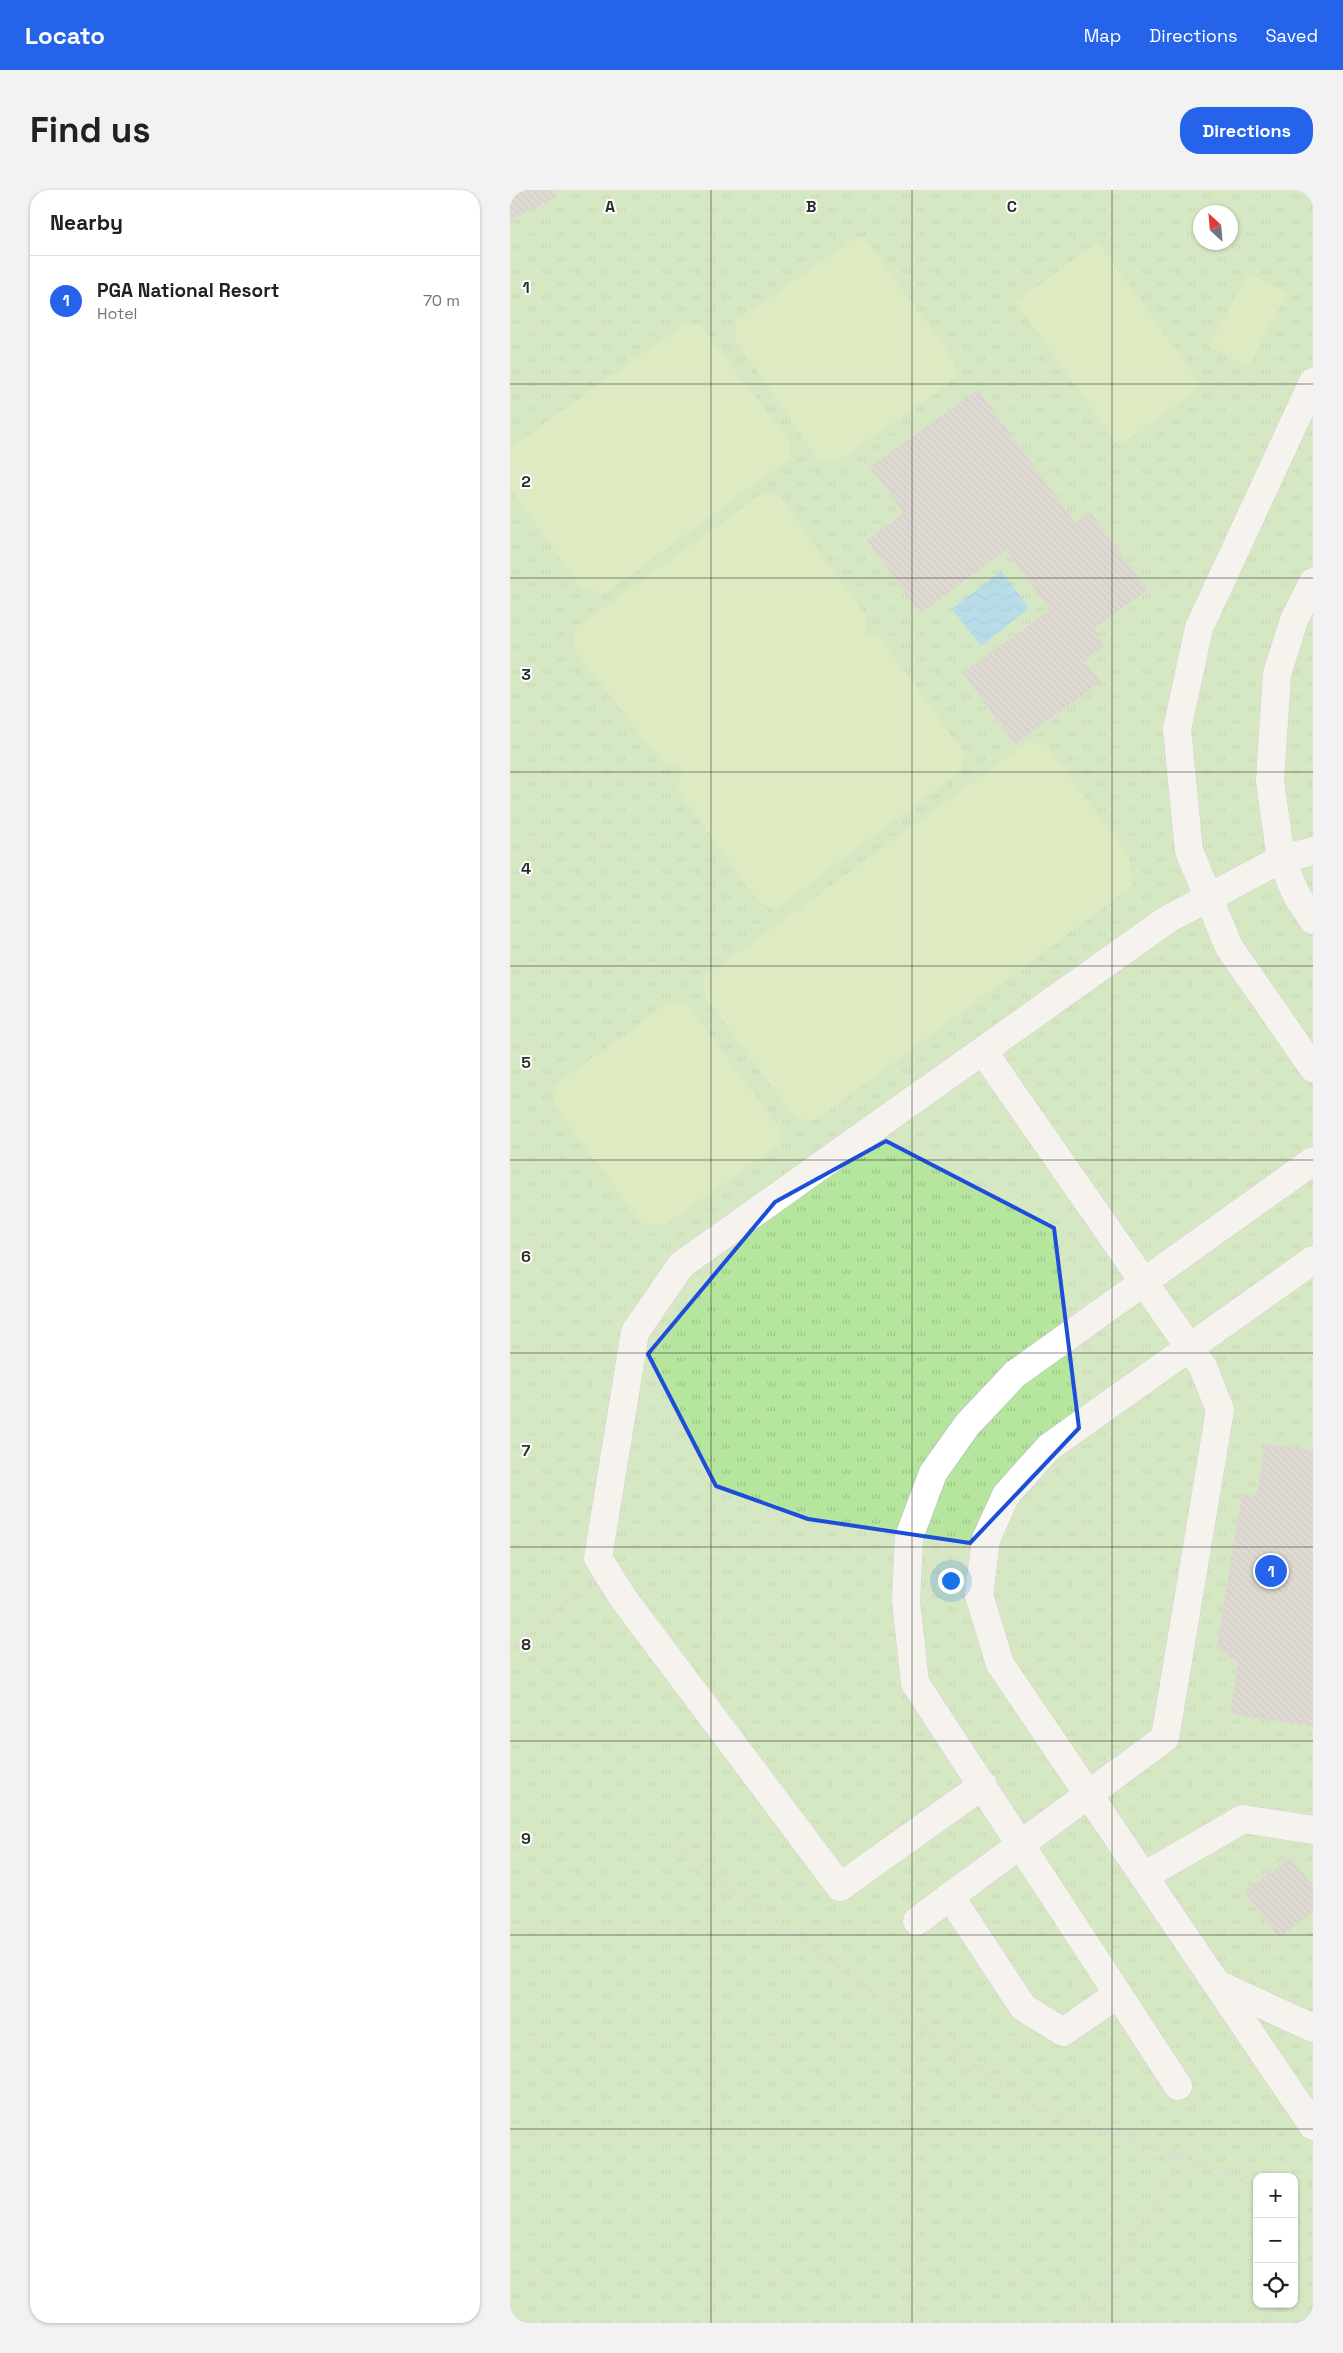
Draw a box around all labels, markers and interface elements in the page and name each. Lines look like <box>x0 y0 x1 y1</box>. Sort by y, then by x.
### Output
text: Locato <box>25 20 105 51</box>
text: Map <box>1084 24 1121 47</box>
text: Directions <box>1149 24 1238 47</box>
text: Saved <box>1266 24 1318 47</box>
button: Directions <box>1180 107 1313 154</box>
text: Find us <box>30 108 151 152</box>
text: A <box>605 196 615 217</box>
text: B <box>806 196 816 217</box>
text: C <box>1007 196 1017 217</box>
north arrow <box>1193 205 1238 250</box>
text: Nearby <box>50 209 123 236</box>
text: 1 <box>522 277 530 298</box>
text: PGA National Resort <box>97 278 279 303</box>
text: 1 <box>62 290 70 311</box>
text: 70 m <box>423 290 460 311</box>
text: Hotel <box>97 303 138 324</box>
text: 2 <box>521 471 531 492</box>
text: 3 <box>521 664 531 685</box>
text: 4 <box>521 858 531 879</box>
text: 5 <box>521 1052 531 1073</box>
text: 6 <box>521 1246 531 1267</box>
text: 7 <box>522 1440 531 1461</box>
pin: 1 <box>1255 1552 1287 1590</box>
your location <box>938 1568 964 1594</box>
text: 8 <box>521 1634 531 1655</box>
text: 9 <box>521 1828 531 1849</box>
map controls <box>1253 2173 1298 2308</box>
button: + <box>1253 2173 1298 2218</box>
button: − <box>1253 2218 1298 2263</box>
button: locate <box>1253 2263 1298 2308</box>

